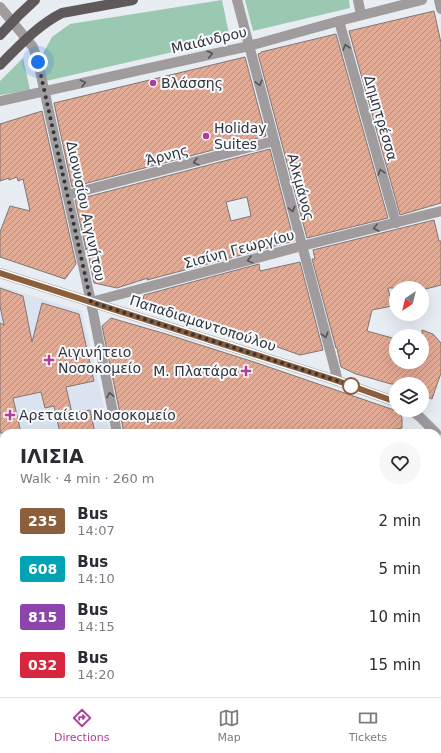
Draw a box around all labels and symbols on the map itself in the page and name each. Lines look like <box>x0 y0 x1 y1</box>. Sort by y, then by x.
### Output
street label: Μαιάνδρου <box>170 24 248 56</box>
one-way arrow <box>342 44 351 51</box>
one-way arrow <box>207 51 213 59</box>
your location <box>28 52 48 72</box>
street label: Δημητρέσσα <box>361 73 401 163</box>
place label: Βλάσσης <box>161 75 223 91</box>
marker: Βλάσσης <box>148 78 158 88</box>
one-way arrow <box>80 79 86 87</box>
one-way arrow <box>254 80 263 87</box>
place label: Holiday Suites <box>214 120 267 152</box>
marker: Holiday Suites <box>201 131 211 141</box>
street label: Διονυσίου Αιγινήτου <box>63 140 109 282</box>
street label: Άρνης <box>144 142 190 168</box>
street label: Αλκμάνος <box>284 152 318 222</box>
one-way arrow <box>193 157 200 166</box>
one-way arrow <box>378 169 386 175</box>
one-way arrow <box>287 205 296 212</box>
one-way arrow <box>373 223 380 232</box>
street label: Σισίνη Γεωργίου <box>182 227 296 271</box>
one-way arrow <box>247 255 254 264</box>
north arrow <box>389 281 429 321</box>
street label: Παπαδιαμαντοπούλου <box>128 292 278 354</box>
one-way arrow <box>321 332 329 338</box>
place label: Αιγινήτειο Νοσοκομείο <box>58 344 141 376</box>
marker: Αιγινήτειο Νοσοκομείο <box>43 354 55 366</box>
place label: Μ. Πλατάρα <box>153 363 238 379</box>
marker: Μ. Πλατάρα <box>241 366 251 376</box>
unlabelled marker <box>342 377 360 395</box>
one-way arrow <box>106 392 114 398</box>
place label: Αρεταίειο Νοσοκομείο <box>19 407 176 423</box>
marker: Αρεταίειο Νοσοκομείο <box>4 409 16 421</box>

